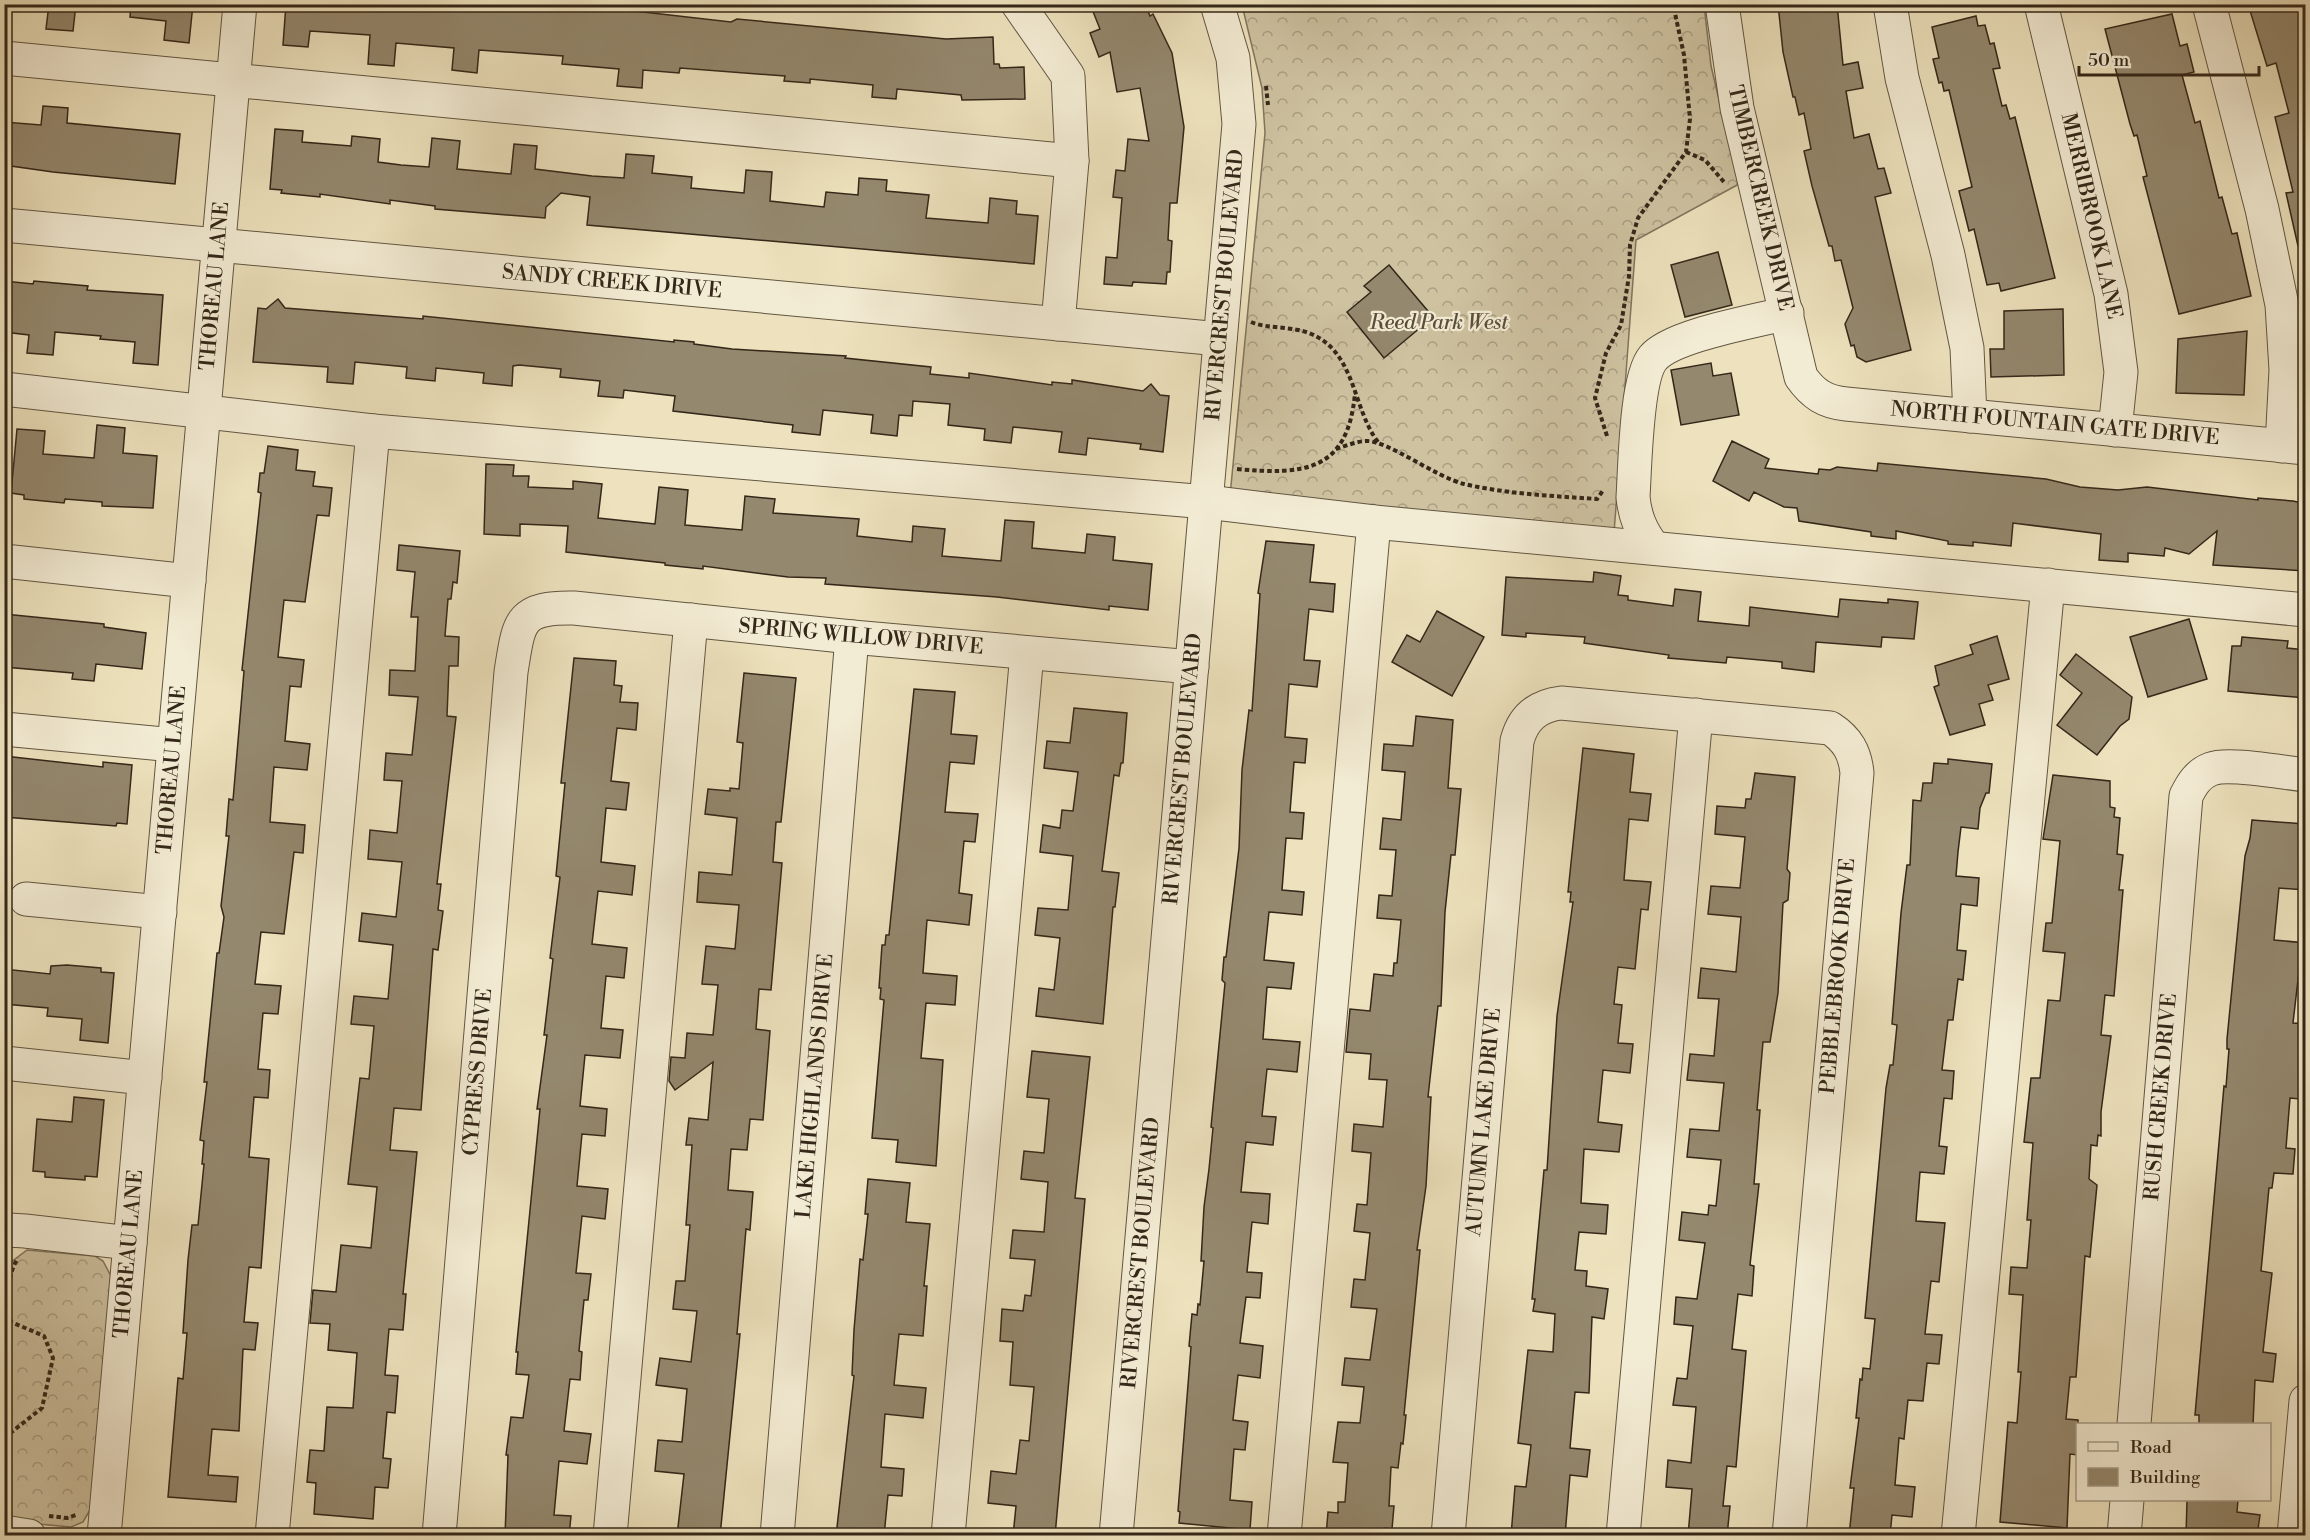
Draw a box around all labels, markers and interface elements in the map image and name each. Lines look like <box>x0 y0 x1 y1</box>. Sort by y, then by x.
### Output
scale bar <box>2079 39 2259 77</box>
text: 50 m <box>2088 49 2130 72</box>
street label: TIMBERCREEK DRIVE <box>1721 83 1799 313</box>
street label: MERRIBROOK LANE <box>2055 110 2127 322</box>
street label: RIVERCREST BOULEVARD <box>1200 148 1250 422</box>
street label: THOREAU LANE <box>195 200 235 372</box>
street label: SANDY CREEK DRIVE <box>501 259 723 305</box>
park label: Reed Park West <box>1369 310 1509 336</box>
street label: NORTH FOUNTAIN GATE DRIVE <box>1889 397 2221 451</box>
street label: SPRING WILLOW DRIVE <box>737 613 985 661</box>
street label: RIVERCREST BOULEVARD <box>1158 632 1208 906</box>
street label: THOREAU LANE <box>152 684 192 856</box>
street label: PEBBLEBROOK DRIVE <box>1815 857 1861 1095</box>
street label: LAKE HIGHLANDS DRIVE <box>790 952 840 1220</box>
street label: CYPRESS DRIVE <box>458 987 498 1157</box>
street label: RUSH CREEK DRIVE <box>2139 992 2183 1202</box>
street label: AUTUMN LAKE DRIVE <box>1461 1007 1507 1238</box>
street label: RIVERCREST BOULEVARD <box>1116 1116 1166 1390</box>
street label: THOREAU LANE <box>109 1168 149 1340</box>
legend <box>2076 1423 2271 1501</box>
text: Road <box>2130 1436 2173 1459</box>
text: Building <box>2129 1466 2201 1489</box>

